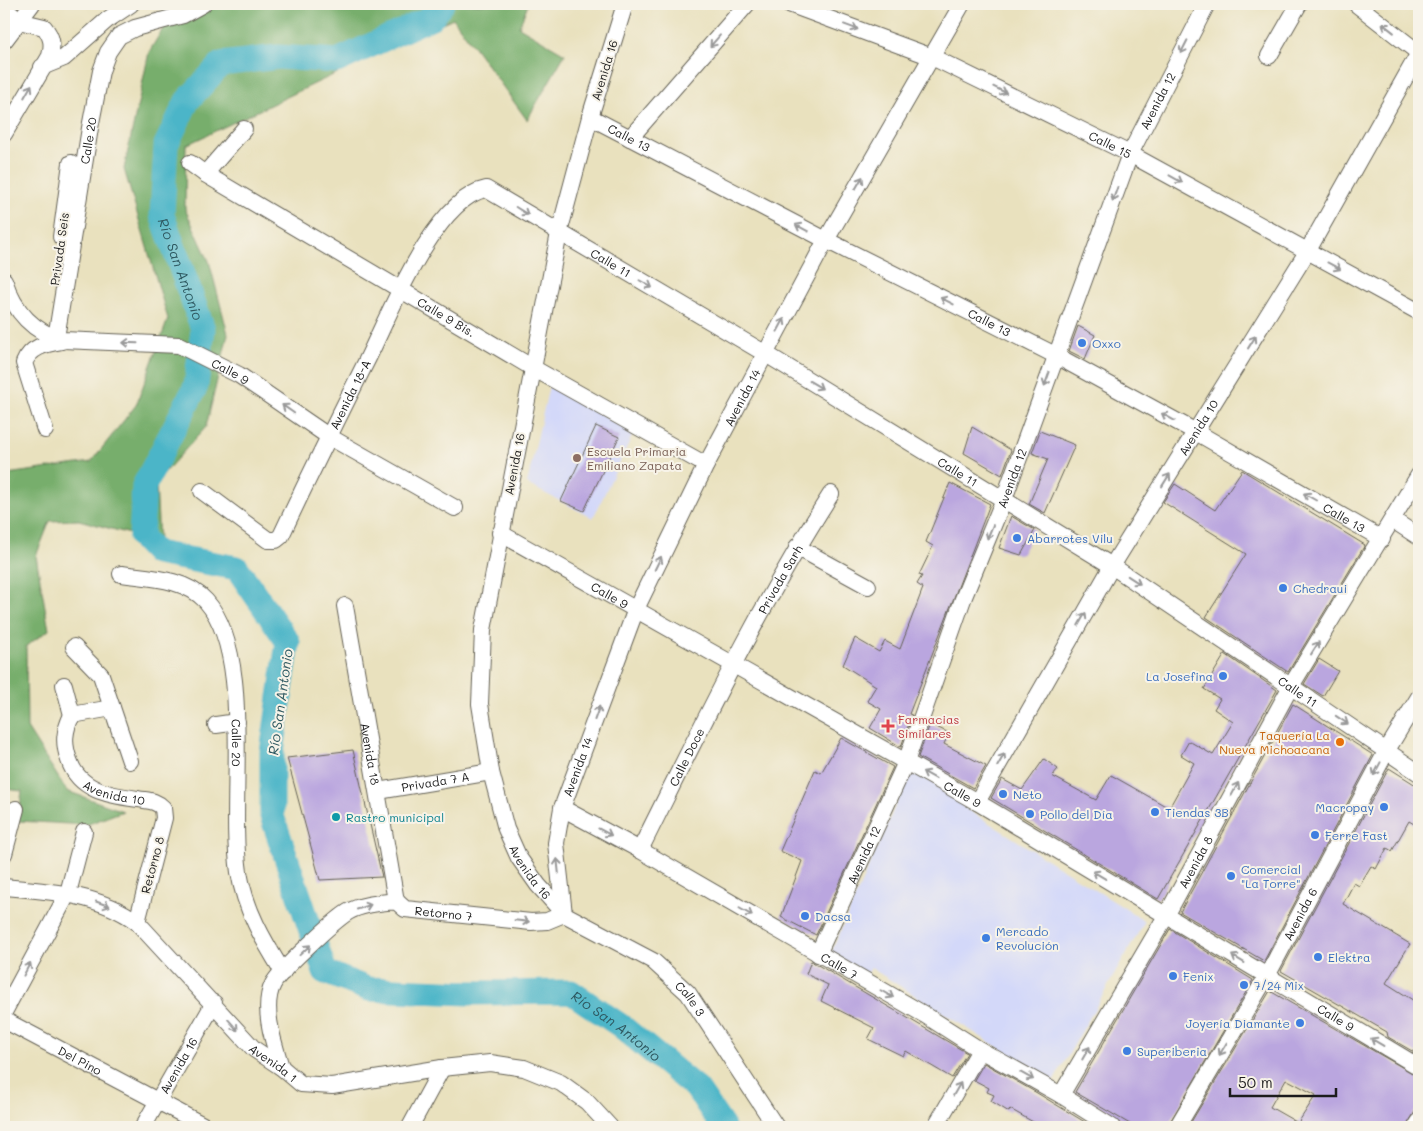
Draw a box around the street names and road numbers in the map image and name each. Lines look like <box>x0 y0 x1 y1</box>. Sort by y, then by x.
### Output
street label: Avenida 16 <box>587 38 621 102</box>
street label: Avenida 12 <box>1136 70 1179 132</box>
street label: Calle 20 <box>76 115 100 165</box>
street label: Calle 13 <box>605 120 653 155</box>
street label: Calle 15 <box>1086 127 1134 162</box>
street label: Privada Seis <box>46 211 72 286</box>
street label: Calle 11 <box>588 244 634 281</box>
street label: Calle 9 Bis. <box>414 293 478 340</box>
street label: Calle 13 <box>965 305 1013 339</box>
street label: Calle 9 <box>209 355 252 388</box>
street label: Avenida 18-A <box>326 357 374 432</box>
street label: Avenida 14 <box>720 366 764 429</box>
street label: Avenida 10 <box>1175 396 1222 458</box>
street label: Avenida 16 <box>500 432 528 496</box>
street label: Avenida 12 <box>993 446 1030 510</box>
street label: Calle 11 <box>935 453 981 490</box>
street label: Calle 13 <box>1320 499 1368 536</box>
street label: Privada Sarh <box>754 541 806 616</box>
street label: Calle 9 <box>588 578 631 612</box>
street label: Calle 11 <box>1275 672 1321 710</box>
street label: Calle 20 <box>229 719 245 767</box>
street label: Avenida 18 <box>357 721 384 786</box>
street label: Calle Doce <box>665 725 708 789</box>
street label: Avenida 14 <box>559 735 596 799</box>
street label: Privada 7 A <box>400 768 470 795</box>
street label: Avenida 10 <box>80 776 147 808</box>
street label: Calle 9 <box>941 777 984 811</box>
street label: Avenida 12 <box>843 823 884 887</box>
street label: Avenida 8 <box>1175 833 1216 891</box>
street label: Retorno 8 <box>137 835 167 895</box>
street label: Avenida 16 <box>506 842 555 902</box>
street label: Avenida 6 <box>1279 885 1320 943</box>
street label: Retorno 7 <box>414 902 474 924</box>
street label: Calle 7 <box>818 948 861 983</box>
street label: Calle 3 <box>672 977 709 1019</box>
street label: Calle 9 <box>1314 1000 1357 1034</box>
street label: Avenida 16 <box>156 1034 201 1097</box>
street label: Avenida 1 <box>246 1041 301 1086</box>
street label: Del Pino <box>55 1042 105 1078</box>

